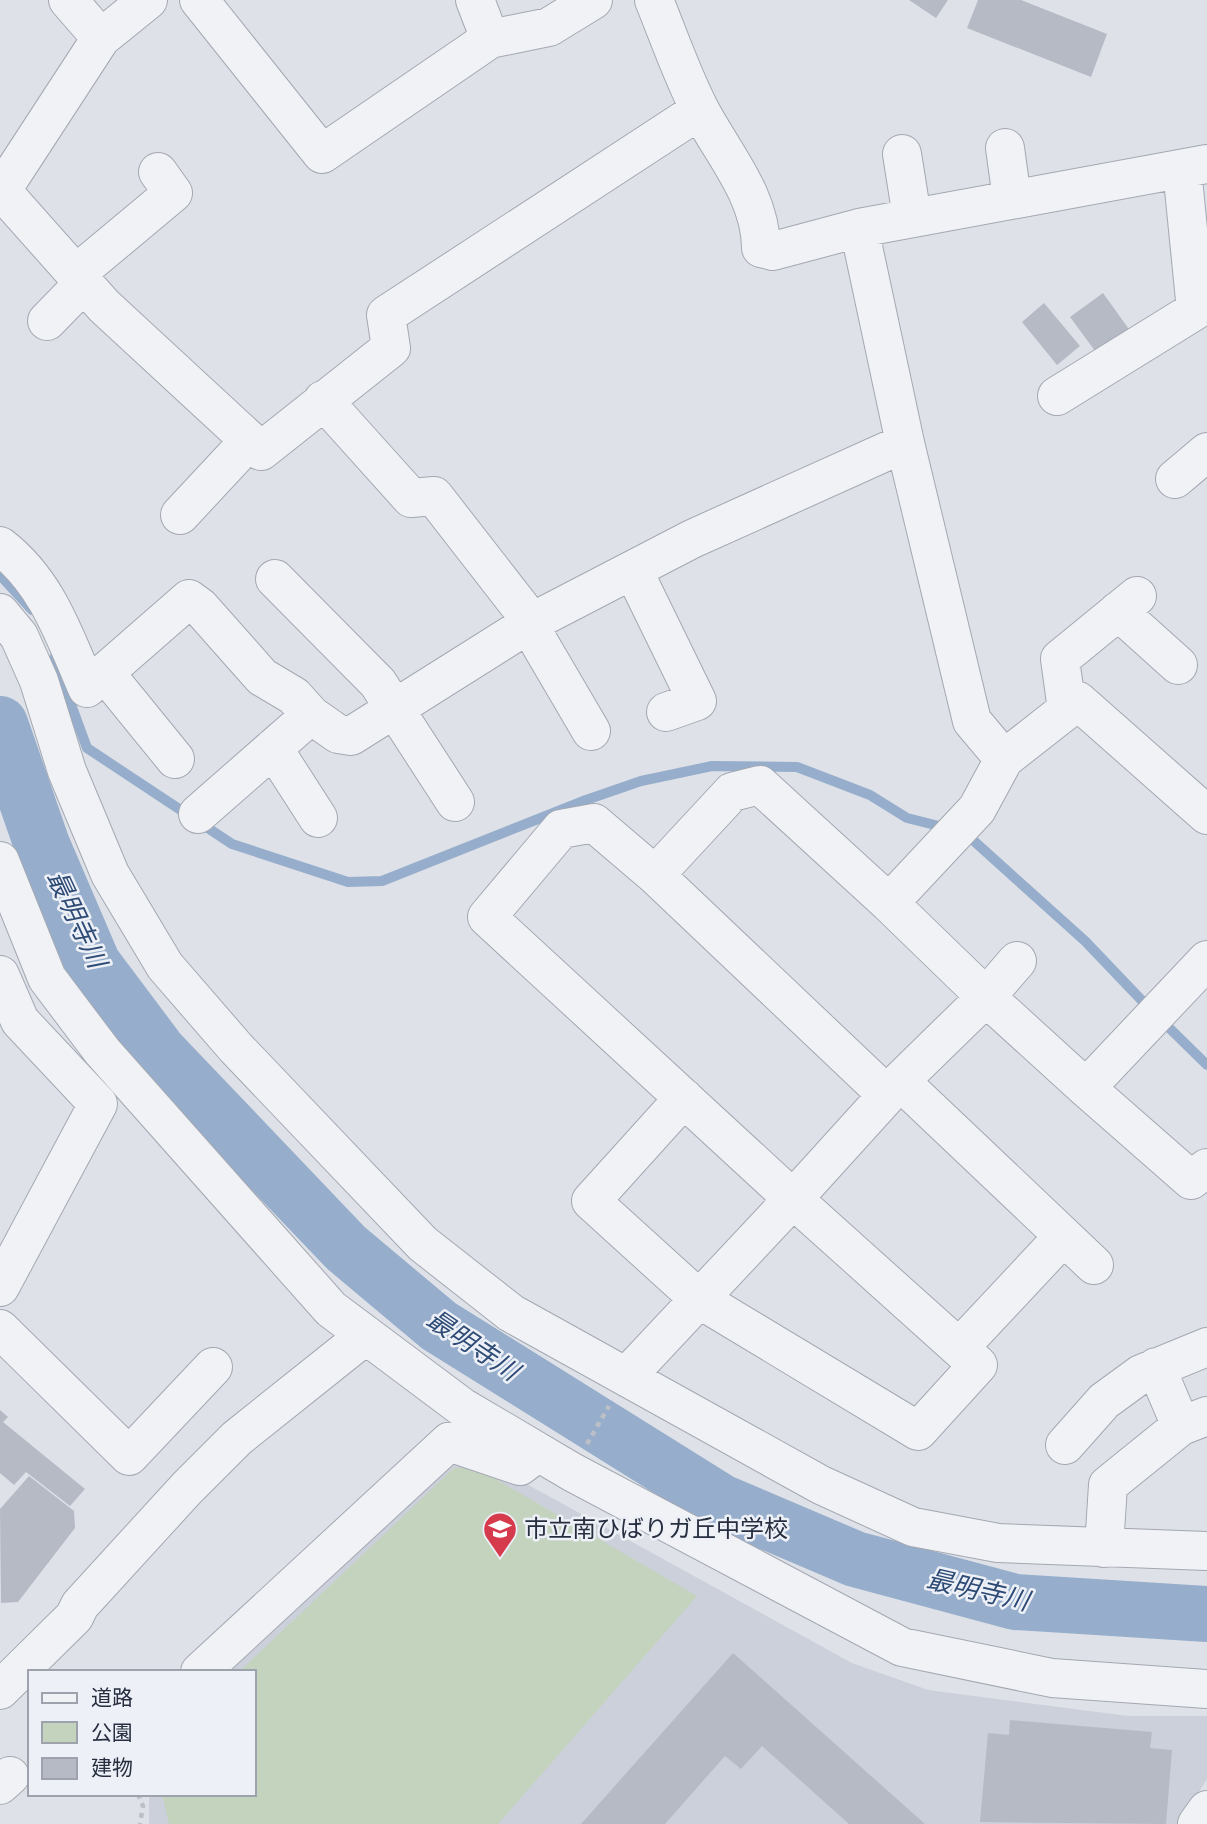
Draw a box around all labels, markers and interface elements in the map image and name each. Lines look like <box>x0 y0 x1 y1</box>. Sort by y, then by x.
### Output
water label: 最明寺川 <box>38 863 118 977</box>
water label: 最明寺川 <box>419 1299 530 1392</box>
school or university icon: 市立南ひばりガ丘中学校 <box>481 1510 519 1559</box>
place label: 市立南ひばりガ丘中学校 <box>524 1510 788 1546</box>
water label: 最明寺川 <box>923 1559 1036 1621</box>
legend <box>28 1670 256 1796</box>
text: 道路 <box>91 1681 133 1713</box>
text: 公園 <box>91 1716 133 1748</box>
text: 建物 <box>91 1751 133 1783</box>

